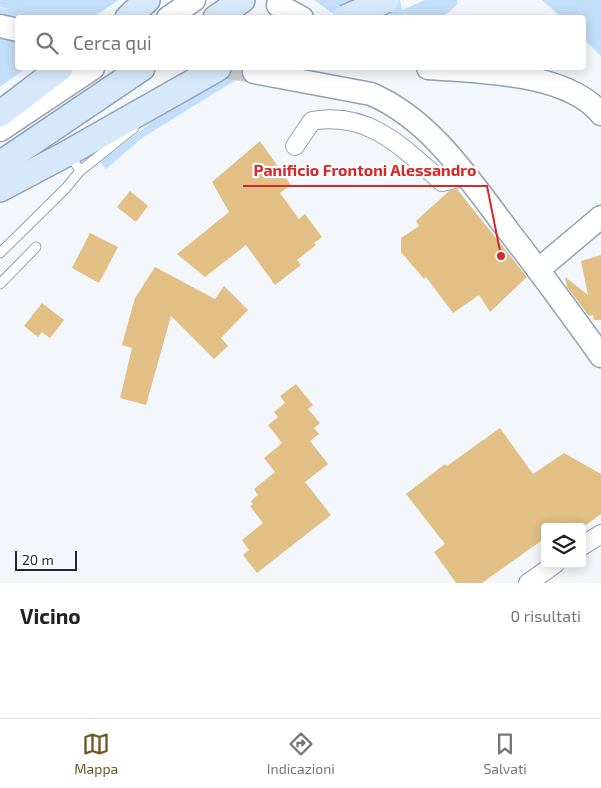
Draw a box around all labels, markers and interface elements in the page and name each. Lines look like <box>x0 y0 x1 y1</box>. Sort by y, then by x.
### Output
search box <box>15 15 586 70</box>
icon: search <box>33 29 61 57</box>
text: Cerca qui <box>73 31 152 54</box>
callout: Panificio Frontoni Alessandro <box>243 155 487 186</box>
text: Panificio Frontoni Alessandro <box>254 160 476 179</box>
map controls <box>541 523 586 568</box>
button: layers <box>541 523 586 568</box>
scale bar <box>15 548 78 571</box>
text: 20 m <box>22 551 54 568</box>
text: Vicino <box>20 603 81 628</box>
text: 0 risultati <box>511 606 581 625</box>
tab: Mappa <box>74 730 118 777</box>
tab: Indicazioni <box>267 730 335 777</box>
tab: Salvati <box>483 730 527 777</box>

